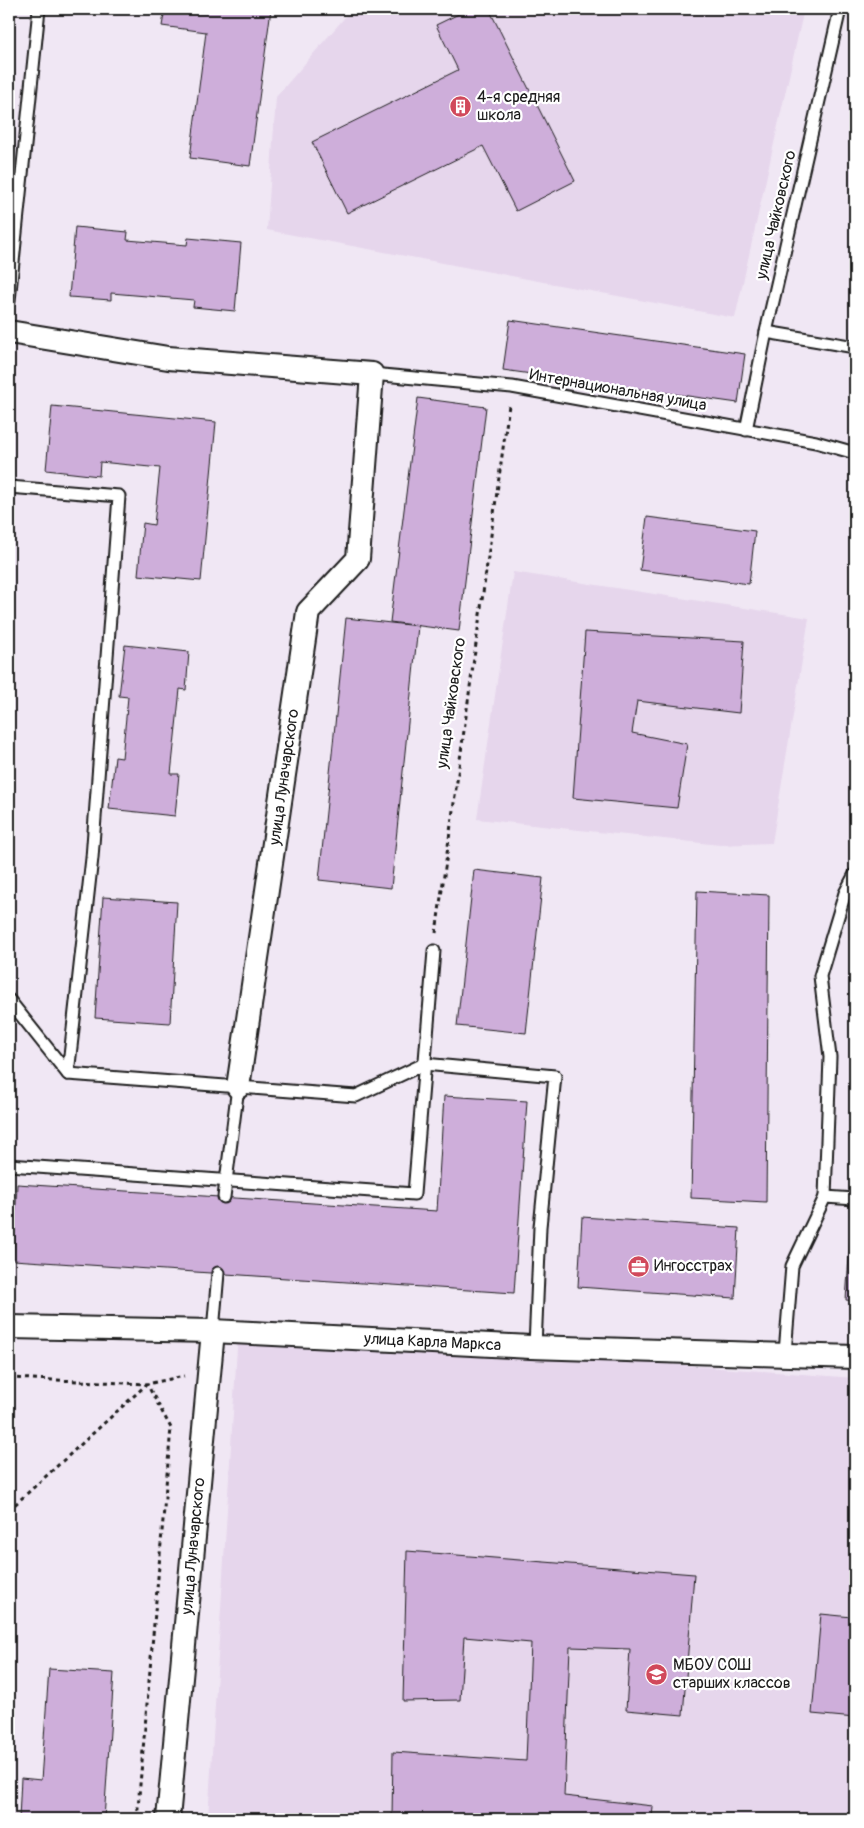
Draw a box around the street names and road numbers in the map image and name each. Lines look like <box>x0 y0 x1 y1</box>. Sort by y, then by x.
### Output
street label: улица Чайковского <box>751 148 801 282</box>
street label: Интернациональная улица <box>528 365 708 415</box>
street label: улица Чайковского <box>432 636 470 771</box>
street label: улица Луначарского <box>264 707 304 847</box>
street label: улица Карла Маркса <box>363 1329 502 1355</box>
street label: улица Луначарского <box>177 1476 209 1617</box>

